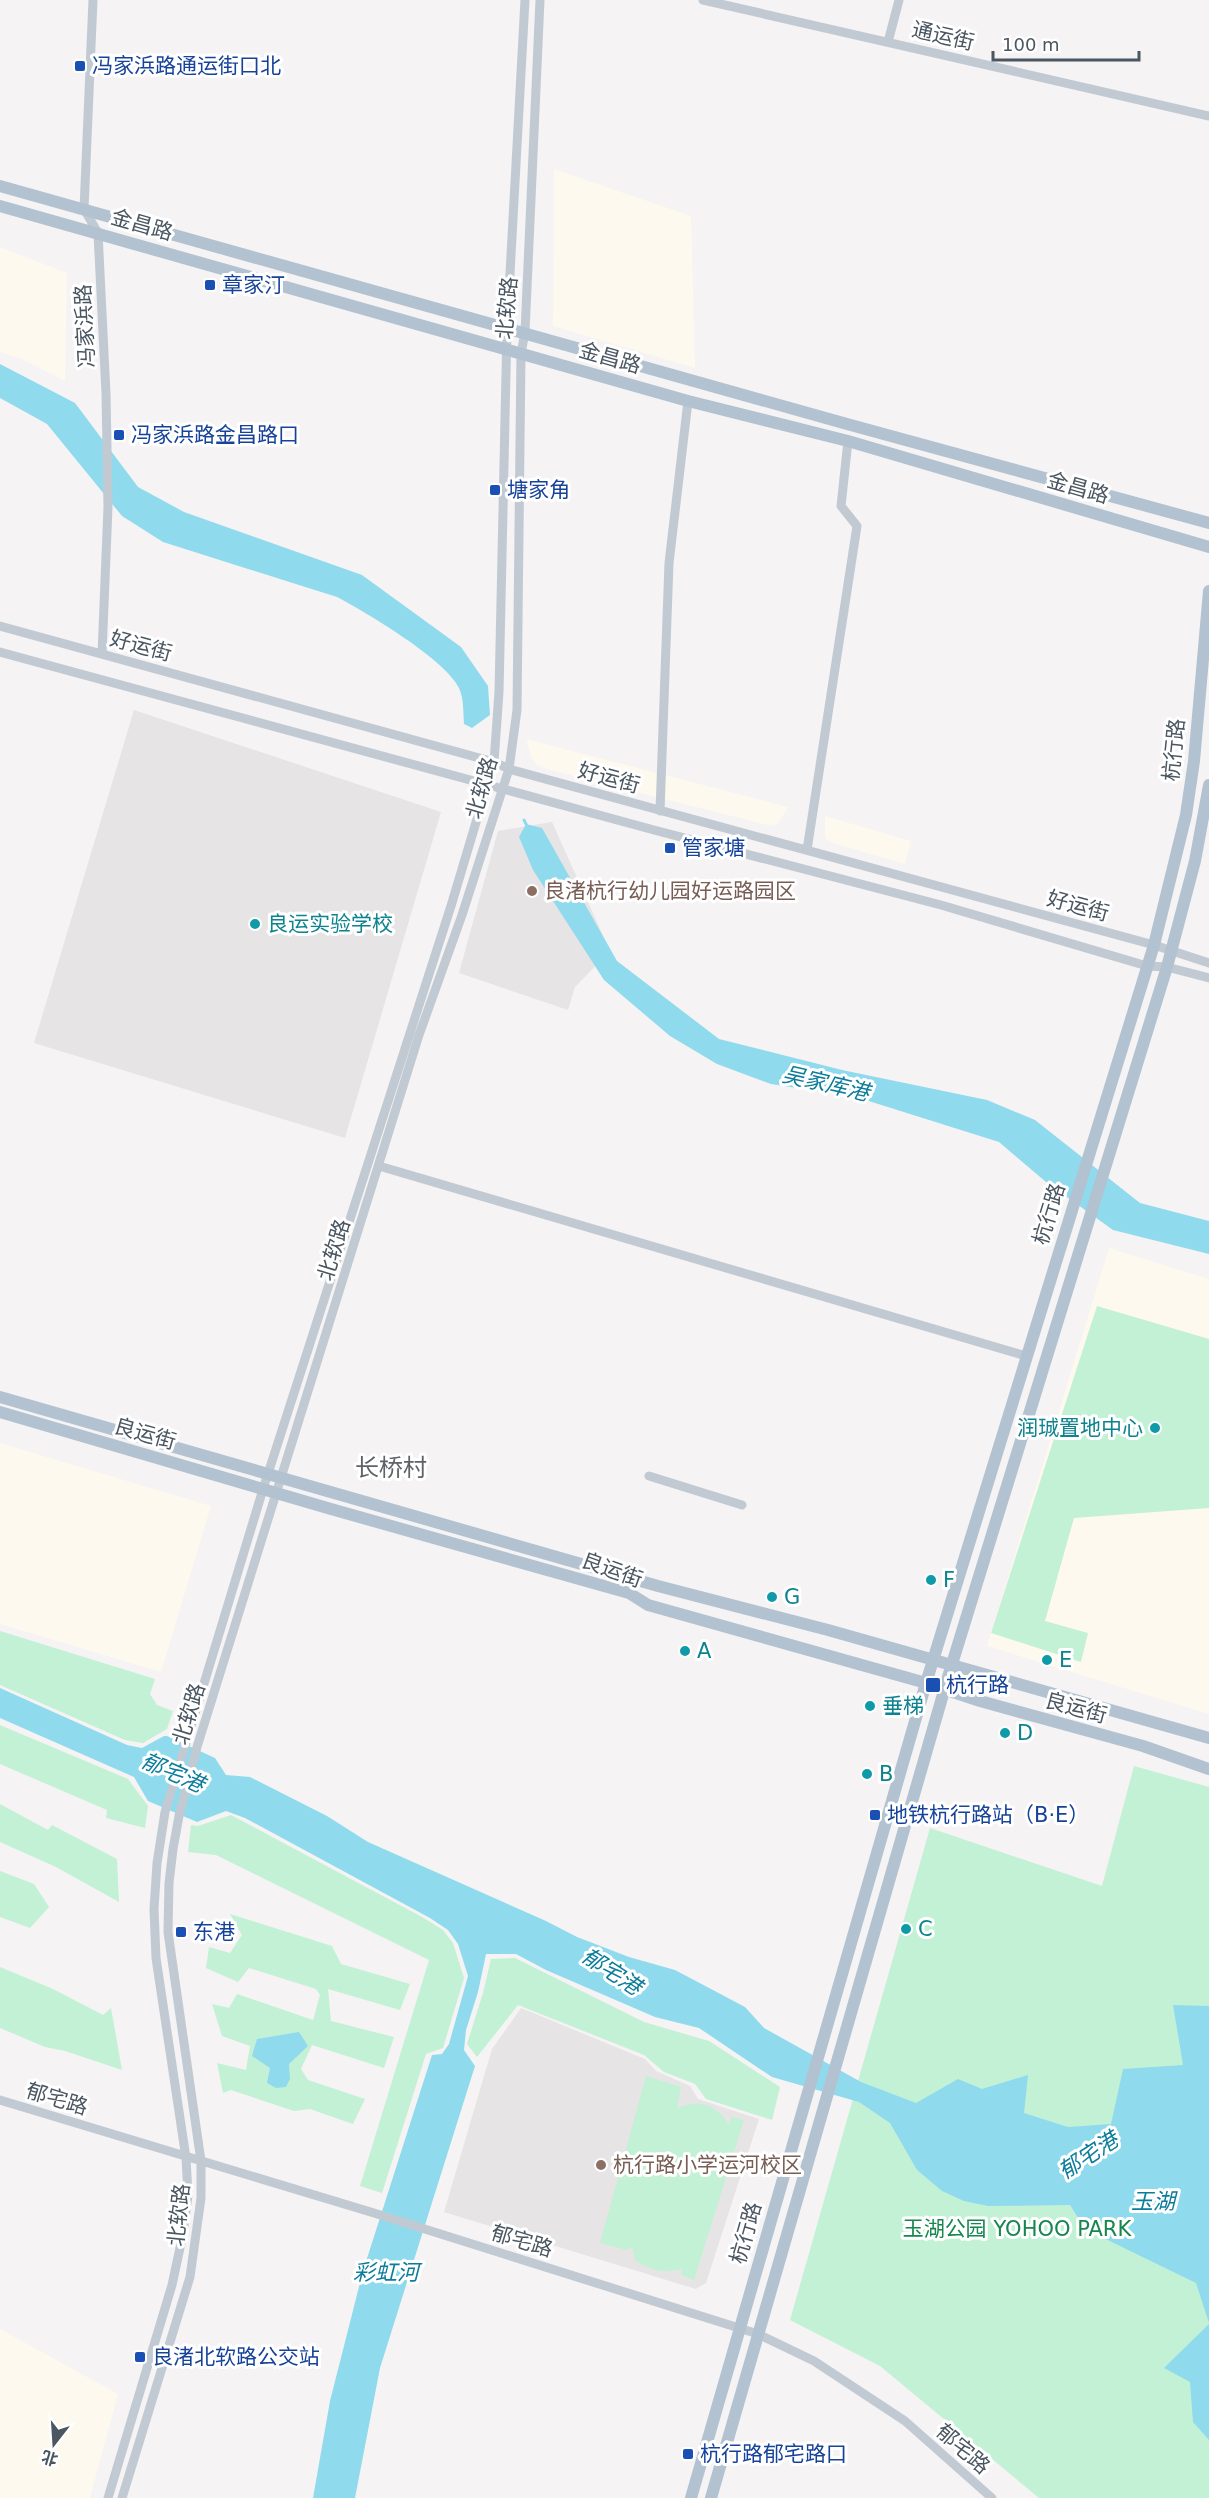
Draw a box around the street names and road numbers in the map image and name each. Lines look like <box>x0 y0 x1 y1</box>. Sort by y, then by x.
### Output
street label: 通运街 <box>910 17 976 55</box>
street label: 金昌路 <box>108 205 176 245</box>
street label: 北软路 <box>492 276 522 340</box>
street label: 冯家浜路 <box>71 283 99 369</box>
street label: 金昌路 <box>576 338 644 378</box>
street label: 金昌路 <box>1044 468 1112 508</box>
street label: 好运街 <box>107 626 175 666</box>
street label: 杭行路 <box>1159 717 1189 783</box>
street label: 北软路 <box>462 754 502 822</box>
street label: 好运街 <box>575 758 643 798</box>
street label: 好运街 <box>1044 886 1112 926</box>
street label: 杭行路 <box>1028 1180 1070 1248</box>
street label: 北软路 <box>313 1216 355 1284</box>
street label: 良运街 <box>111 1414 179 1454</box>
street label: 良运街 <box>578 1548 646 1592</box>
street label: 北软路 <box>168 1680 210 1748</box>
street label: 良运街 <box>1042 1688 1110 1728</box>
street label: 郁宅路 <box>23 2078 91 2120</box>
street label: 北软路 <box>164 2182 194 2248</box>
street label: 杭行路 <box>726 2199 766 2267</box>
street label: 郁宅路 <box>488 2220 556 2262</box>
street label: 郁宅路 <box>931 2419 995 2479</box>

